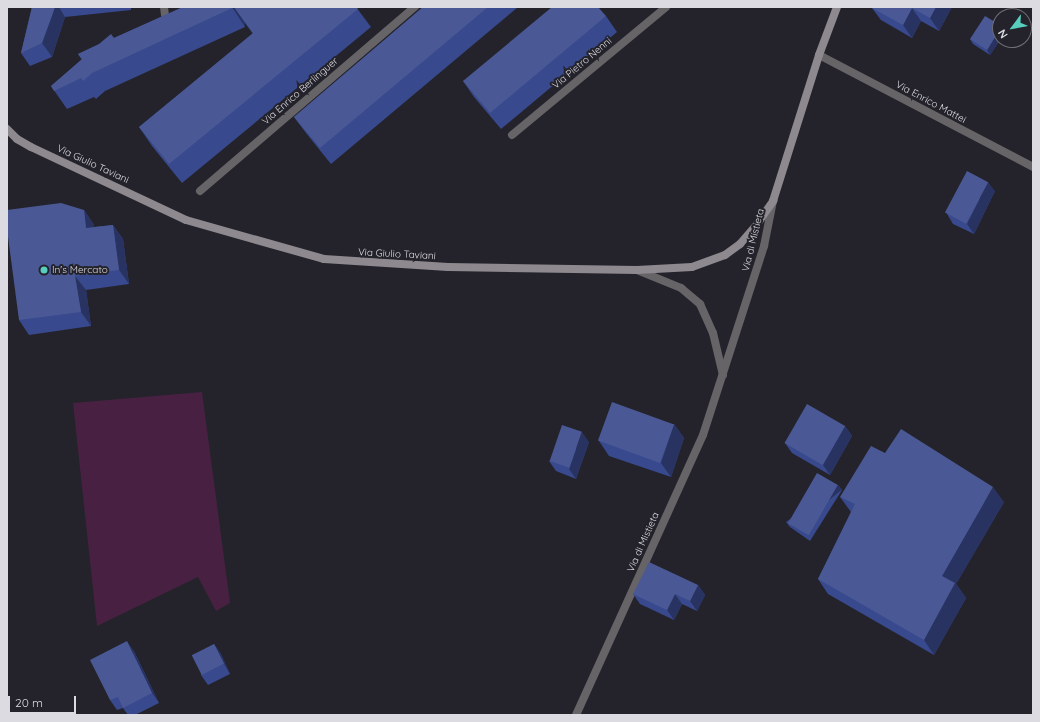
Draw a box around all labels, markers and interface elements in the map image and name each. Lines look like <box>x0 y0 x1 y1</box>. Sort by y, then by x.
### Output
north arrow <box>992 8 1032 48</box>
text: N <box>995 27 1011 41</box>
street label: Via Pietro Nenni <box>550 35 614 91</box>
street label: Via Enrico Berlinguer <box>260 55 340 127</box>
street label: Via Enrico Mattei <box>894 78 968 126</box>
street label: Via Giulio Taviani <box>55 142 131 186</box>
street label: Via di Mistieta <box>739 207 767 273</box>
street label: Via Giulio Taviani <box>358 246 436 262</box>
place label: In's Mercato <box>52 264 108 276</box>
marker: In's Mercato <box>39 265 49 275</box>
street label: Via di Mistieta <box>624 510 662 574</box>
scale bar <box>10 688 78 714</box>
text: 20 m <box>15 695 43 710</box>

